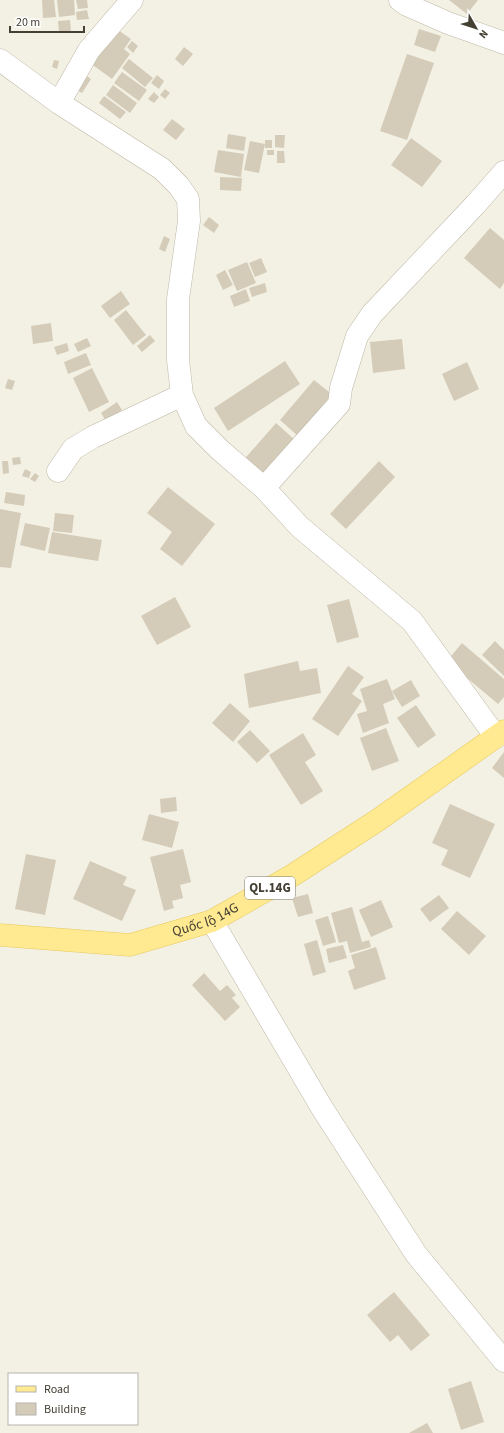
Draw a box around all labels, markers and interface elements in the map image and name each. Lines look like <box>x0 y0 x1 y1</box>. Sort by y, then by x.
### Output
scale bar <box>10 8 84 34</box>
north arrow <box>456 8 496 48</box>
text: 20 m <box>16 14 40 31</box>
text: N <box>475 26 492 42</box>
road number: QL.14G <box>245 877 295 899</box>
street label: Quốc lộ 14G <box>170 898 242 942</box>
legend <box>8 1373 138 1425</box>
text: Road <box>44 1381 70 1398</box>
text: Building <box>44 1401 86 1418</box>

